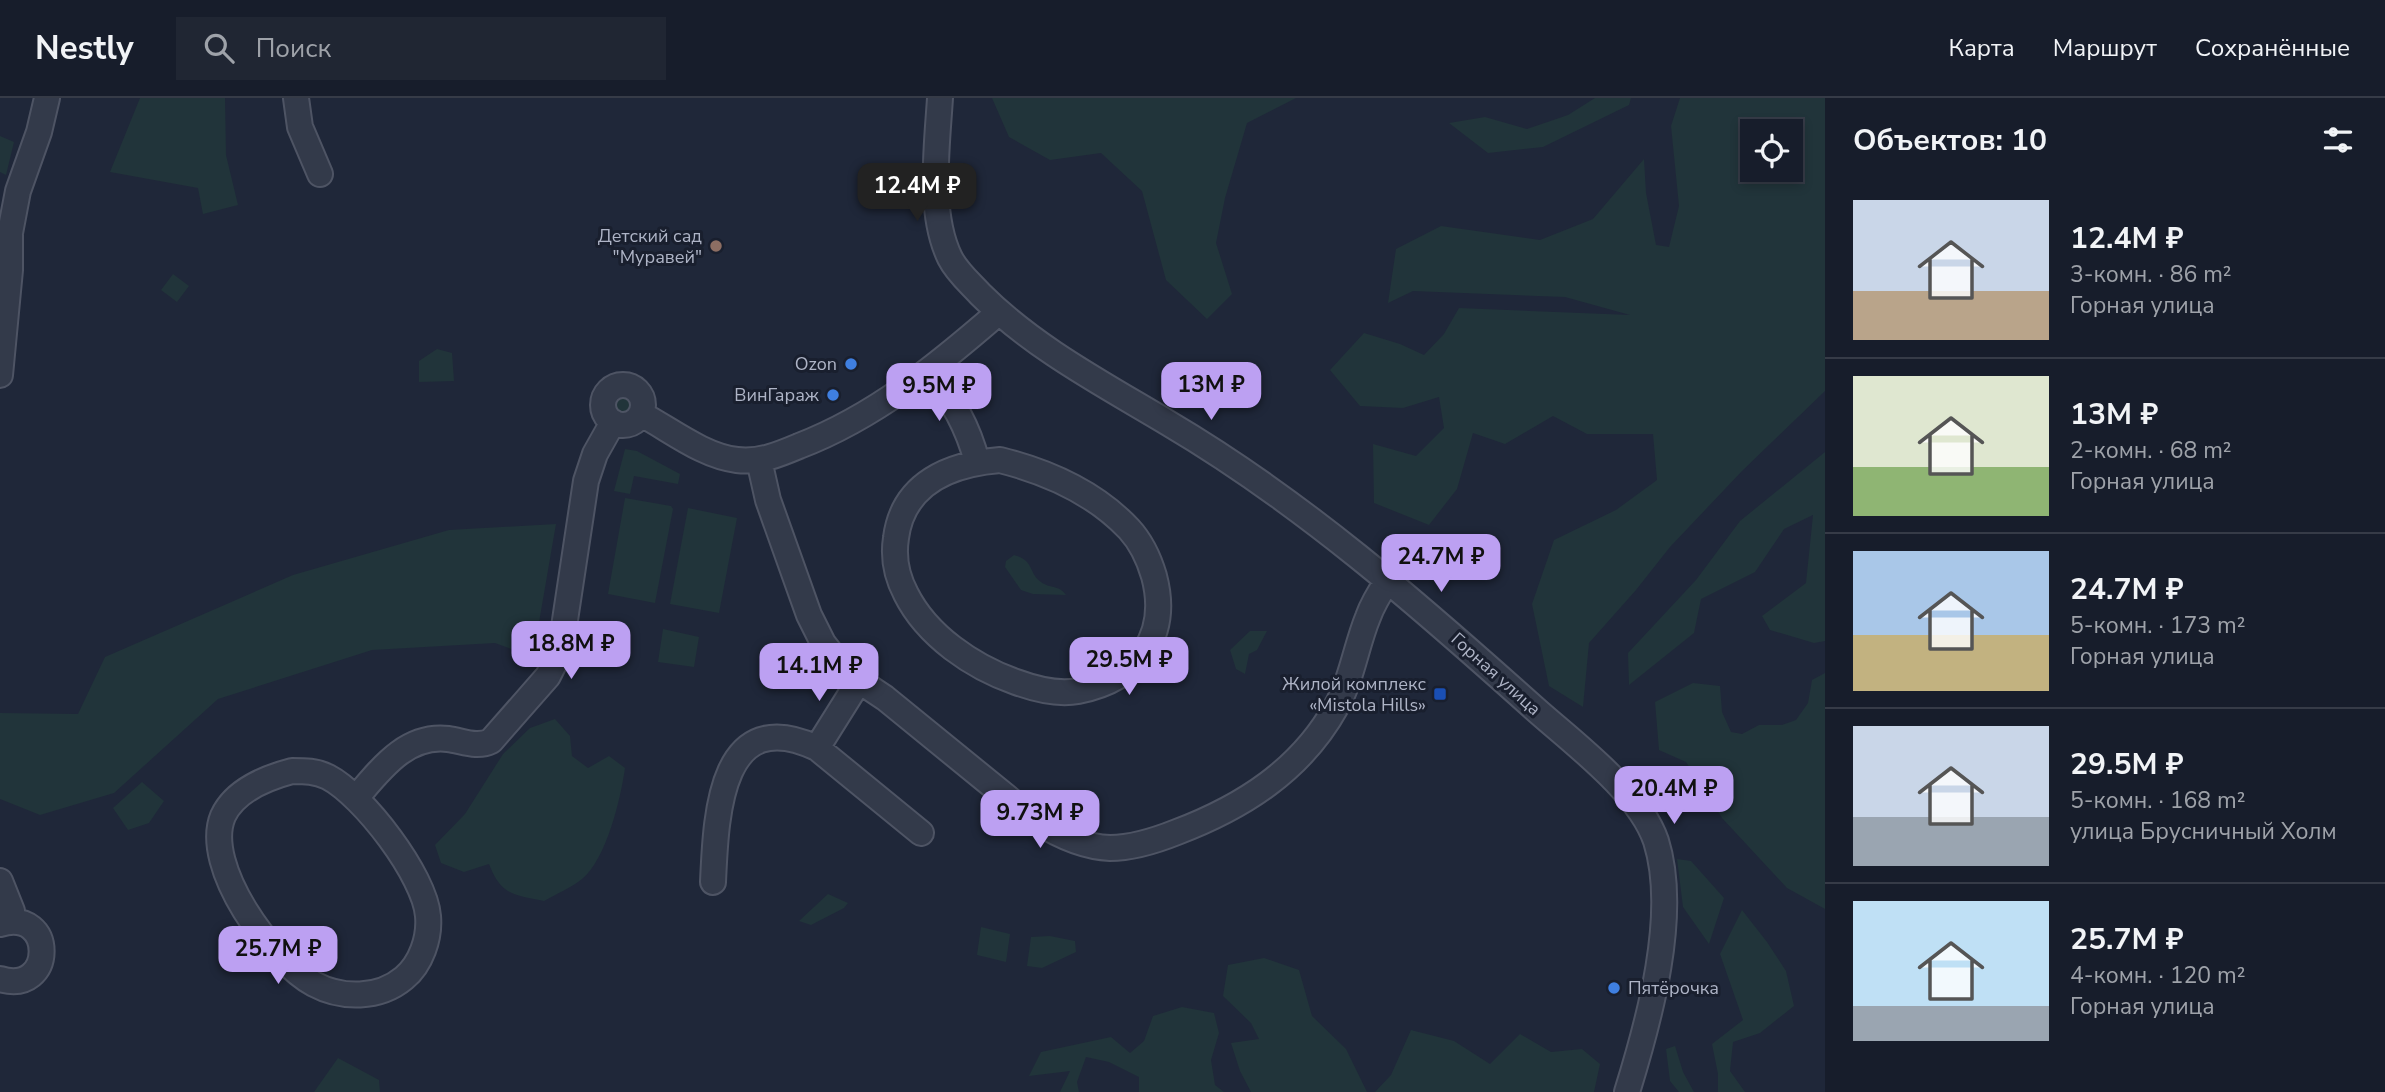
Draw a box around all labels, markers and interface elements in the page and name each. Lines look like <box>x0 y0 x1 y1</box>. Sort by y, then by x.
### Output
search box <box>176 17 666 80</box>
text: Nestly <box>35 26 134 71</box>
icon: search <box>200 29 238 67</box>
text: Поиск <box>256 31 331 66</box>
text: Карта <box>1949 32 2015 64</box>
text: Маршрут <box>2053 32 2157 64</box>
text: Сохранённые <box>2195 32 2350 64</box>
map controls <box>1740 119 1803 182</box>
button: locate <box>1740 119 1803 182</box>
text: Объектов: 10 <box>1853 120 2047 161</box>
icon: filters <box>2319 121 2357 159</box>
pin: 12.4M ₽ <box>852 164 982 223</box>
text: 12.4M ₽ <box>873 170 961 201</box>
text: 12.4M ₽ <box>2070 218 2184 259</box>
place label: Детский сад "Муравей" <box>598 224 702 269</box>
icon: home <box>1909 228 1993 312</box>
marker: Детский сад "Муравей" <box>708 238 724 254</box>
text: 3-комн. · 86 m² <box>2070 259 2232 290</box>
text: Горная улица <box>2070 290 2215 321</box>
place label: Ozon <box>795 352 837 376</box>
marker: Ozon <box>843 356 859 372</box>
pin: 13M ₽ <box>1162 362 1260 422</box>
pin: 9.5M ₽ <box>882 364 996 423</box>
text: 13M ₽ <box>1177 369 1245 400</box>
text: 9.5M ₽ <box>902 370 976 401</box>
place label: ВинГараж <box>734 383 820 407</box>
marker: ВинГараж <box>825 387 841 403</box>
text: 13M ₽ <box>2070 394 2158 435</box>
icon: home <box>1909 404 1993 488</box>
text: 2-комн. · 68 m² <box>2070 435 2232 466</box>
text: Горная улица <box>2070 466 2215 497</box>
pin: 24.7M ₽ <box>1376 534 1506 594</box>
text: 24.7M ₽ <box>1397 541 1485 572</box>
text: 24.7M ₽ <box>2070 569 2184 610</box>
icon: home <box>1909 579 1993 663</box>
text: 5-комн. · 173 m² <box>2070 610 2245 641</box>
pin: 18.8M ₽ <box>506 622 636 681</box>
street label: Горная улица <box>1446 627 1546 721</box>
text: 18.8M ₽ <box>527 628 615 659</box>
pin: 29.5M ₽ <box>1064 638 1194 697</box>
text: Горная улица <box>2070 641 2215 672</box>
pin: 14.1M ₽ <box>754 644 884 703</box>
text: 29.5M ₽ <box>1085 644 1173 675</box>
text: 14.1M ₽ <box>775 650 863 681</box>
place label: Жилой комплекс «Mistola Hills» <box>1282 672 1426 717</box>
marker: Жилой комплекс «Mistola Hills» <box>1432 686 1448 702</box>
text: 29.5M ₽ <box>2070 744 2184 785</box>
icon: home <box>1909 754 1993 838</box>
pin: 20.4M ₽ <box>1609 766 1739 826</box>
text: 20.4M ₽ <box>1630 773 1718 804</box>
text: 5-комн. · 168 m² <box>2070 785 2245 816</box>
pin: 9.73M ₽ <box>975 790 1105 850</box>
text: 9.73M ₽ <box>996 797 1084 828</box>
text: улица Брусничный Холм <box>2070 816 2337 847</box>
text: 25.7M ₽ <box>2070 919 2184 960</box>
pin: 25.7M ₽ <box>213 926 343 986</box>
icon: home <box>1909 929 1993 1013</box>
text: 25.7M ₽ <box>234 933 322 964</box>
text: 4-комн. · 120 m² <box>2070 960 2245 991</box>
place label: Пятёрочка <box>1628 976 1719 1000</box>
marker: Пятёрочка <box>1606 980 1622 996</box>
text: Горная улица <box>2070 991 2215 1022</box>

